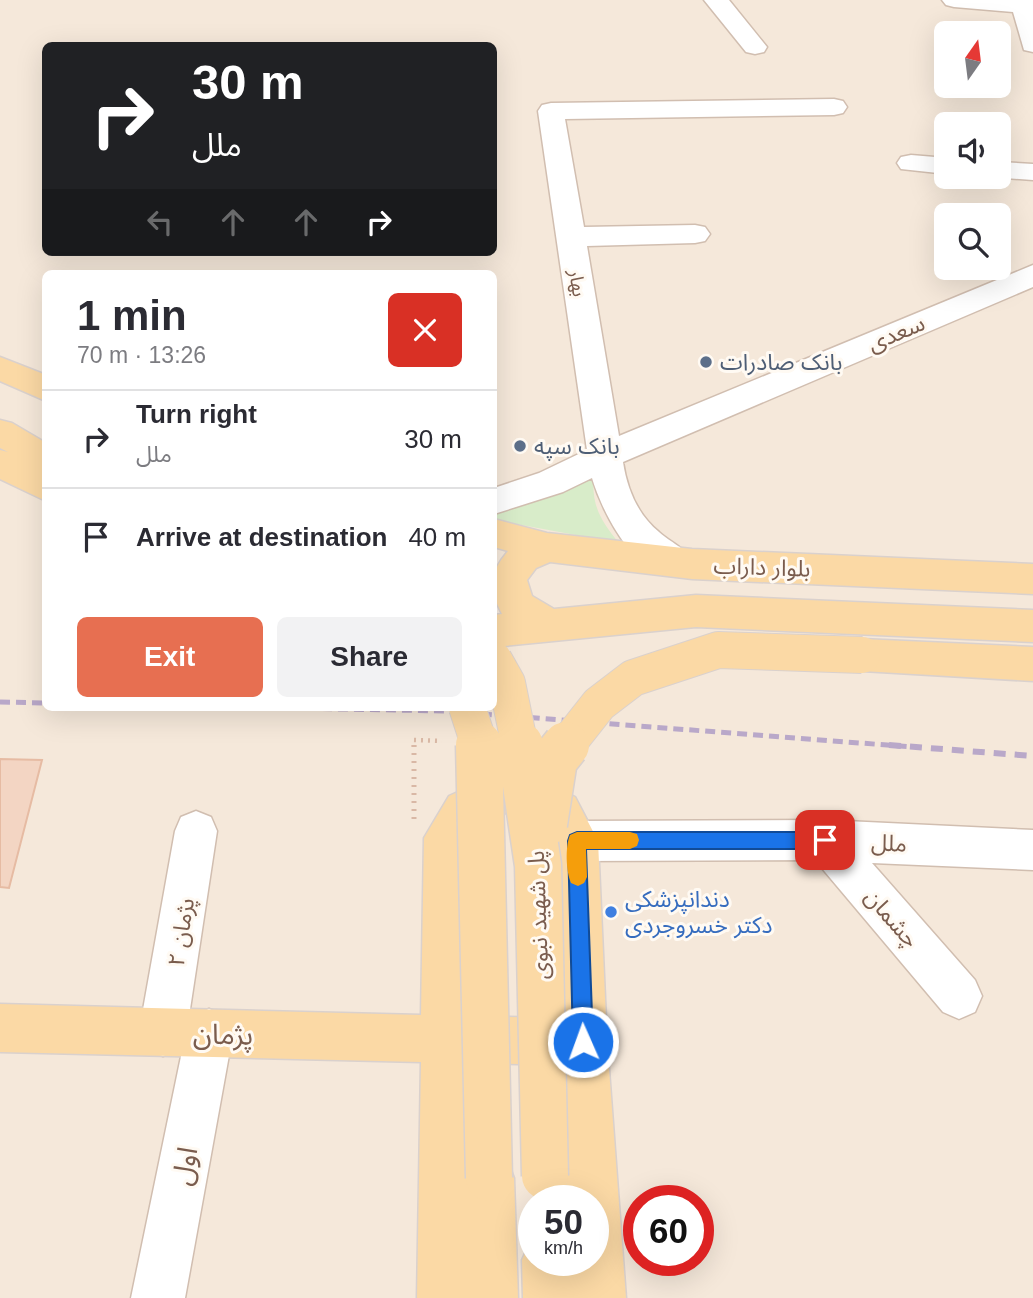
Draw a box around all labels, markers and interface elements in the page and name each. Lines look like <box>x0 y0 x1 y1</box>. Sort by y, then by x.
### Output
north arrow <box>934 21 1012 98</box>
map controls <box>934 21 1011 280</box>
text: 30 m <box>192 55 304 109</box>
icon: right <box>77 70 168 161</box>
button: sound <box>934 112 1011 189</box>
text: ملل <box>192 127 242 163</box>
icon: left <box>141 203 179 241</box>
icon: ahead <box>214 203 252 241</box>
icon: ahead <box>287 203 325 241</box>
icon: right <box>360 203 398 241</box>
button: search <box>934 203 1011 280</box>
street label: بهار <box>564 267 590 298</box>
text: 1 min <box>77 292 187 339</box>
button: close <box>388 293 462 367</box>
street label: سعدی <box>863 309 929 357</box>
text: 70 m · 13:26 <box>77 342 206 368</box>
place label: بانک صادرات <box>720 349 843 376</box>
marker: بانک صادرات <box>698 354 714 370</box>
text: Turn right <box>136 399 257 429</box>
icon: right <box>77 420 115 458</box>
text: 30 m <box>404 424 462 454</box>
place label: بانک سپه <box>534 433 620 461</box>
marker: بانک سپه <box>512 438 528 454</box>
text: ملل <box>136 441 172 467</box>
icon: arrive <box>77 518 115 556</box>
text: Arrive at destination <box>136 522 387 552</box>
text: 40 m <box>408 522 466 552</box>
street label: بلوار داراب <box>713 552 811 583</box>
button: Exit <box>77 617 263 697</box>
button: Share <box>277 617 462 697</box>
pin <box>795 810 855 870</box>
icon: arrive <box>806 821 844 859</box>
street label: ملل <box>870 829 908 857</box>
street label: پل شهید نبوی <box>523 850 555 980</box>
street label: چشمان <box>858 883 924 954</box>
place label: دندانپزشکی دکتر خسروجردی <box>625 886 772 939</box>
street label: پژمان ۲ <box>163 896 201 969</box>
marker: دندانپزشکی دکتر خسروجردی <box>603 904 619 920</box>
position arrow <box>546 1005 620 1079</box>
street label: پژمان <box>192 1018 253 1053</box>
street label: اول <box>166 1144 204 1188</box>
speed limit sign: 60 <box>623 1185 714 1276</box>
text: 50 <box>544 1202 583 1241</box>
text: km/h <box>544 1238 583 1258</box>

